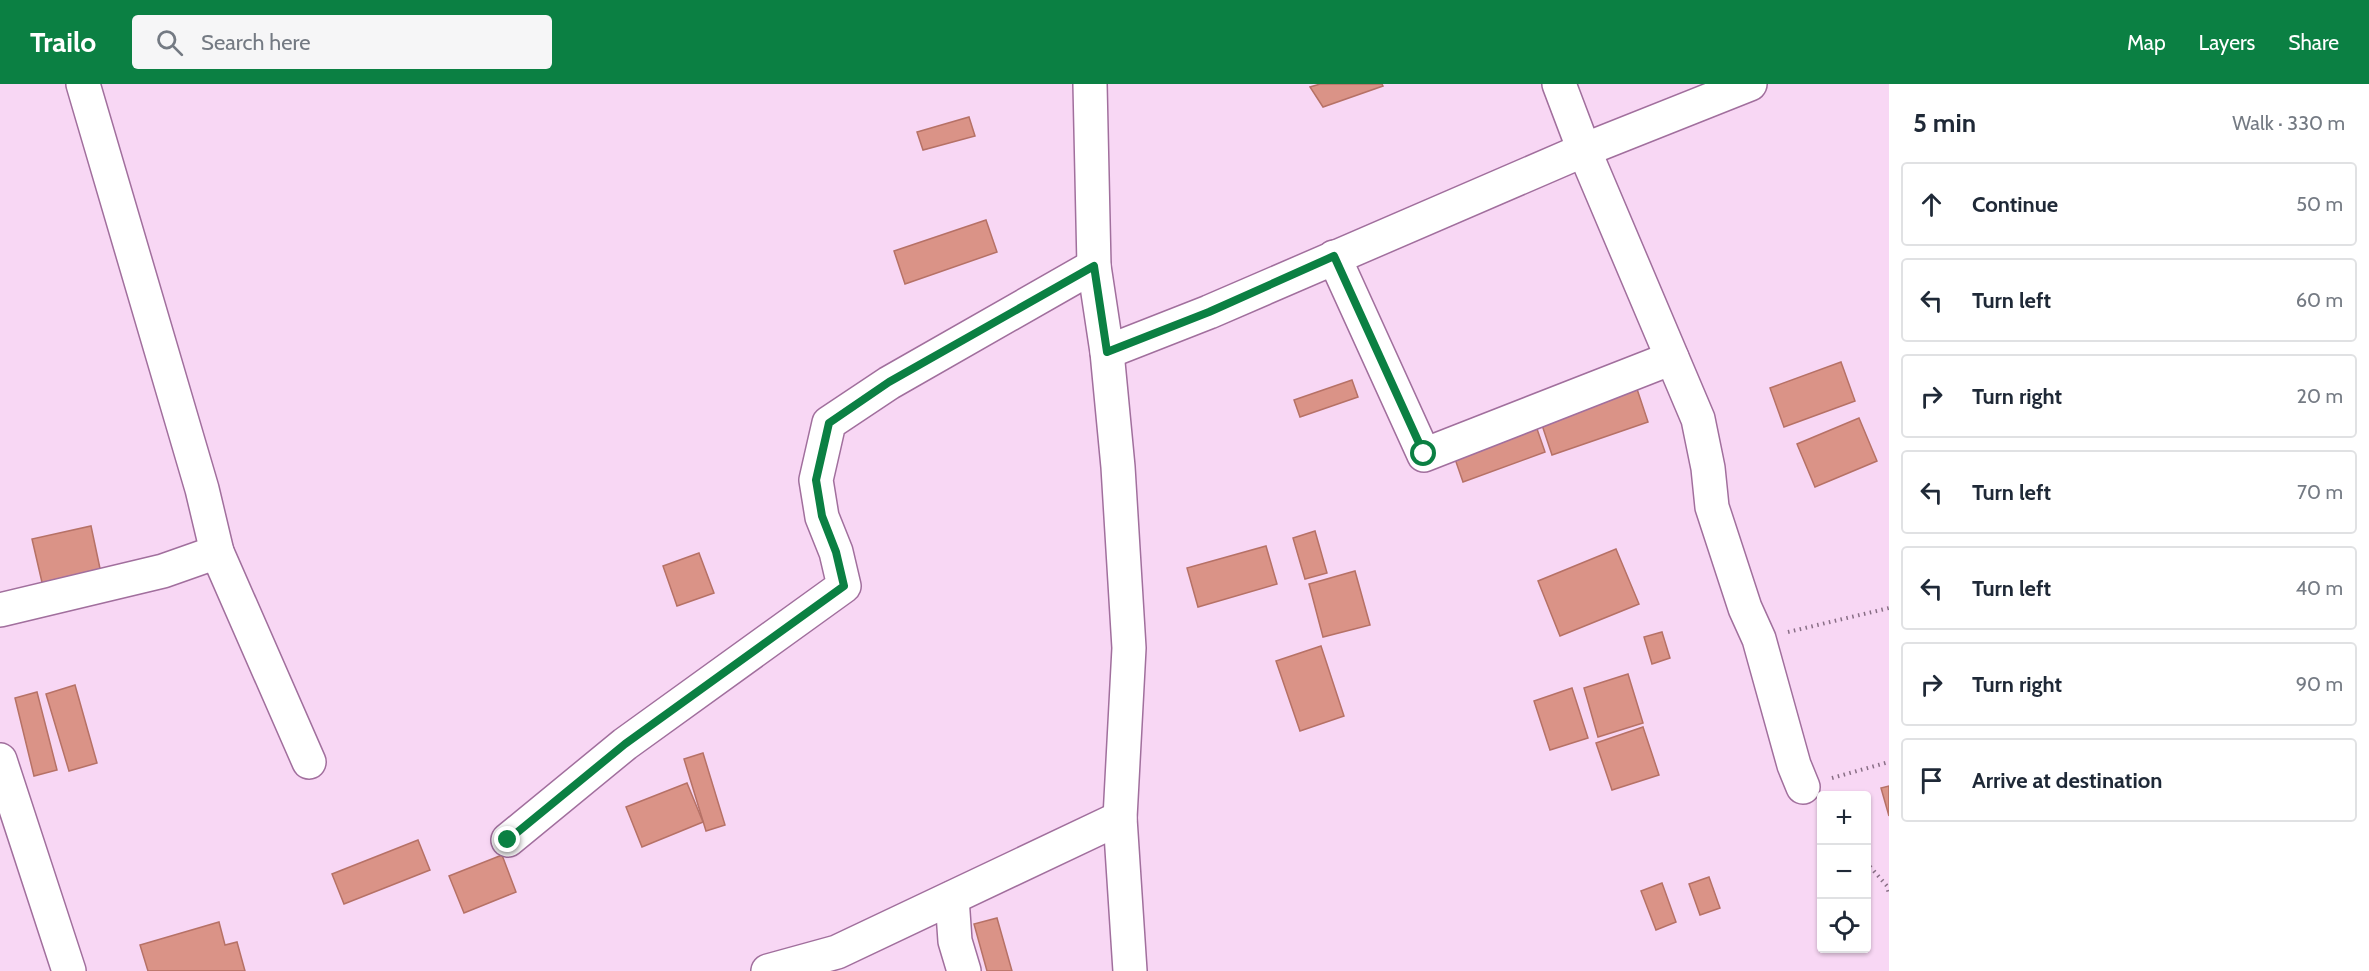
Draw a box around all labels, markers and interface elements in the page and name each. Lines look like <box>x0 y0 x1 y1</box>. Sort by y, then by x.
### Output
search box <box>132 15 552 69</box>
text: Trailo <box>30 25 96 59</box>
icon: search <box>153 26 186 59</box>
text: Search here <box>201 29 310 56</box>
text: Map <box>2127 30 2166 55</box>
text: Layers <box>2199 30 2255 55</box>
text: Share <box>2288 30 2339 55</box>
text: 5 min <box>1913 107 1976 139</box>
text: Walk · 330 m <box>2232 111 2345 135</box>
icon: ahead <box>1915 188 1948 221</box>
text: Continue <box>1972 191 2058 218</box>
text: 50 m <box>2296 192 2343 216</box>
icon: left <box>1915 284 1948 317</box>
text: Turn left <box>1972 287 2051 314</box>
text: 60 m <box>2296 288 2343 312</box>
icon: right <box>1915 380 1948 413</box>
text: Turn right <box>1972 383 2062 410</box>
text: 20 m <box>2297 384 2343 408</box>
route start <box>1410 440 1436 466</box>
icon: left <box>1915 476 1948 509</box>
text: Turn left <box>1972 479 2051 506</box>
text: 70 m <box>2297 480 2343 504</box>
icon: left <box>1915 572 1948 605</box>
text: Turn left <box>1972 575 2051 602</box>
text: 40 m <box>2295 576 2343 600</box>
icon: right <box>1915 668 1948 701</box>
text: Turn right <box>1972 671 2062 698</box>
text: 90 m <box>2296 672 2343 696</box>
icon: arrive <box>1915 764 1948 797</box>
text: Arrive at destination <box>1972 767 2162 794</box>
map controls <box>1817 791 1871 953</box>
button: + <box>1817 791 1871 845</box>
route end <box>494 826 520 852</box>
button: − <box>1817 845 1871 899</box>
button: locate <box>1817 899 1871 953</box>

